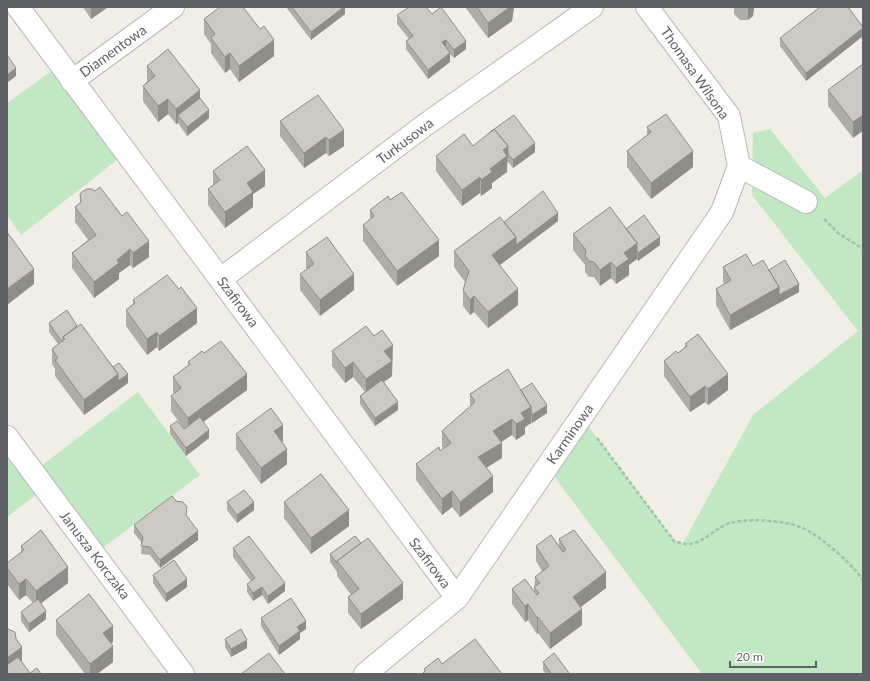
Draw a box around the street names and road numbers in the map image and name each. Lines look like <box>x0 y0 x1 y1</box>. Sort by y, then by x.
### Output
street label: Diamentowa <box>76 21 149 80</box>
street label: Thomasa Wilsona <box>657 23 734 122</box>
street label: Turkusowa <box>373 114 436 167</box>
street label: Szafirowa <box>214 273 263 330</box>
street label: Karminowa <box>543 400 597 467</box>
street label: Janusza Korczaka <box>57 507 134 602</box>
street label: Szafirowa <box>406 534 455 591</box>

